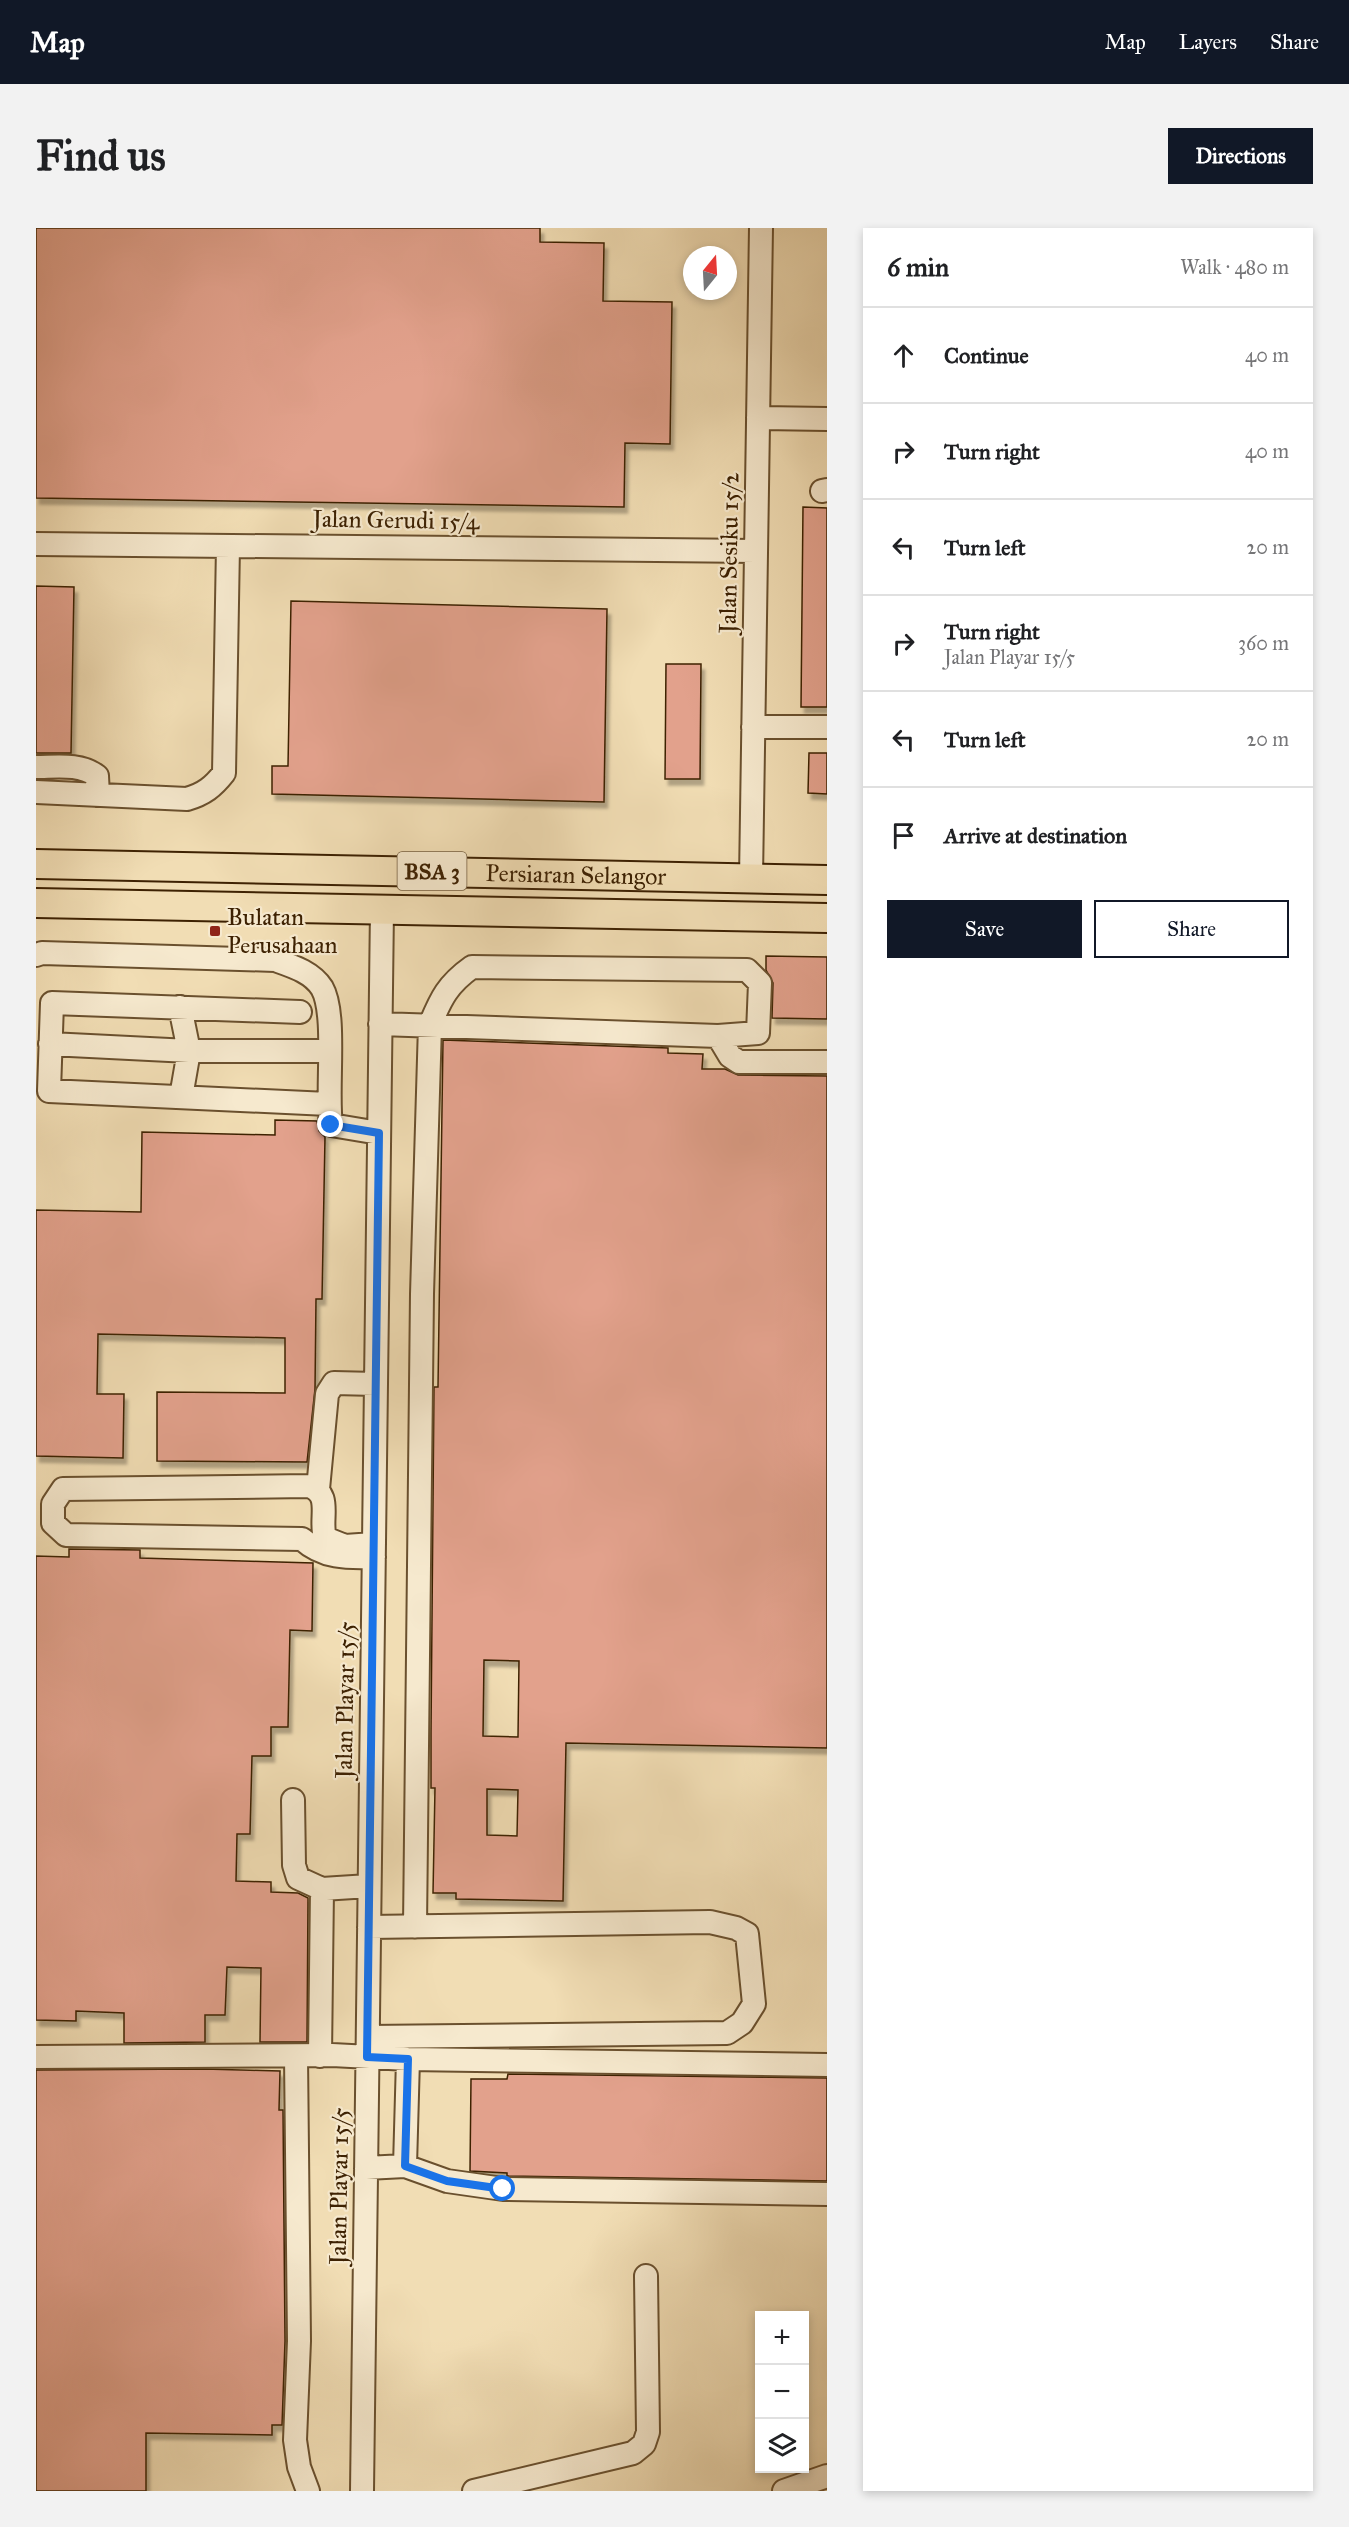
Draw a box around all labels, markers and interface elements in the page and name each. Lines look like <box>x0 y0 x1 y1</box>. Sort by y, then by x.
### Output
text: Map <box>30 25 85 60</box>
text: Map <box>1105 29 1146 55</box>
text: Layers <box>1179 29 1237 55</box>
text: Share <box>1270 29 1319 55</box>
button: Directions <box>1168 128 1313 184</box>
text: Find us <box>36 130 166 182</box>
north arrow <box>683 246 737 300</box>
text: 6 min <box>887 251 949 283</box>
text: Walk · 480 m <box>1180 255 1289 279</box>
icon: ahead <box>887 339 920 372</box>
text: Continue <box>944 342 1029 369</box>
text: 40 m <box>1245 343 1289 367</box>
icon: right <box>887 435 920 468</box>
text: Turn right <box>944 438 1040 465</box>
text: 40 m <box>1245 439 1289 463</box>
street label: Jalan Sesiku 15/2 <box>713 472 745 637</box>
street label: Jalan Gerudi 15/4 <box>309 503 480 536</box>
icon: left <box>887 531 920 564</box>
text: Turn left <box>944 534 1026 561</box>
text: 20 m <box>1246 535 1289 559</box>
text: Turn right <box>944 618 1040 645</box>
icon: right <box>887 627 920 660</box>
text: 360 m <box>1238 631 1289 655</box>
text: Jalan Playar 15/5 <box>944 645 1075 669</box>
icon: left <box>887 723 920 756</box>
text: Turn left <box>944 726 1026 753</box>
text: 20 m <box>1246 727 1289 751</box>
icon: arrive <box>887 819 920 852</box>
text: Arrive at destination <box>944 822 1127 849</box>
road number: BSA 3 <box>398 852 466 890</box>
street label: Persiaran Selangor <box>485 858 667 892</box>
button: Save <box>887 900 1082 958</box>
button: Share <box>1094 900 1289 958</box>
place label: Bulatan Perusahaan <box>227 902 338 960</box>
marker: Bulatan Perusahaan <box>208 924 222 938</box>
route end <box>317 1111 343 1137</box>
street label: Jalan Playar 15/5 <box>329 1621 361 1782</box>
street label: Jalan Playar 15/5 <box>323 2107 355 2268</box>
route start <box>489 2175 515 2201</box>
map controls <box>755 2311 809 2473</box>
button: + <box>755 2311 809 2365</box>
button: − <box>755 2365 809 2419</box>
button: layers <box>755 2419 809 2473</box>

